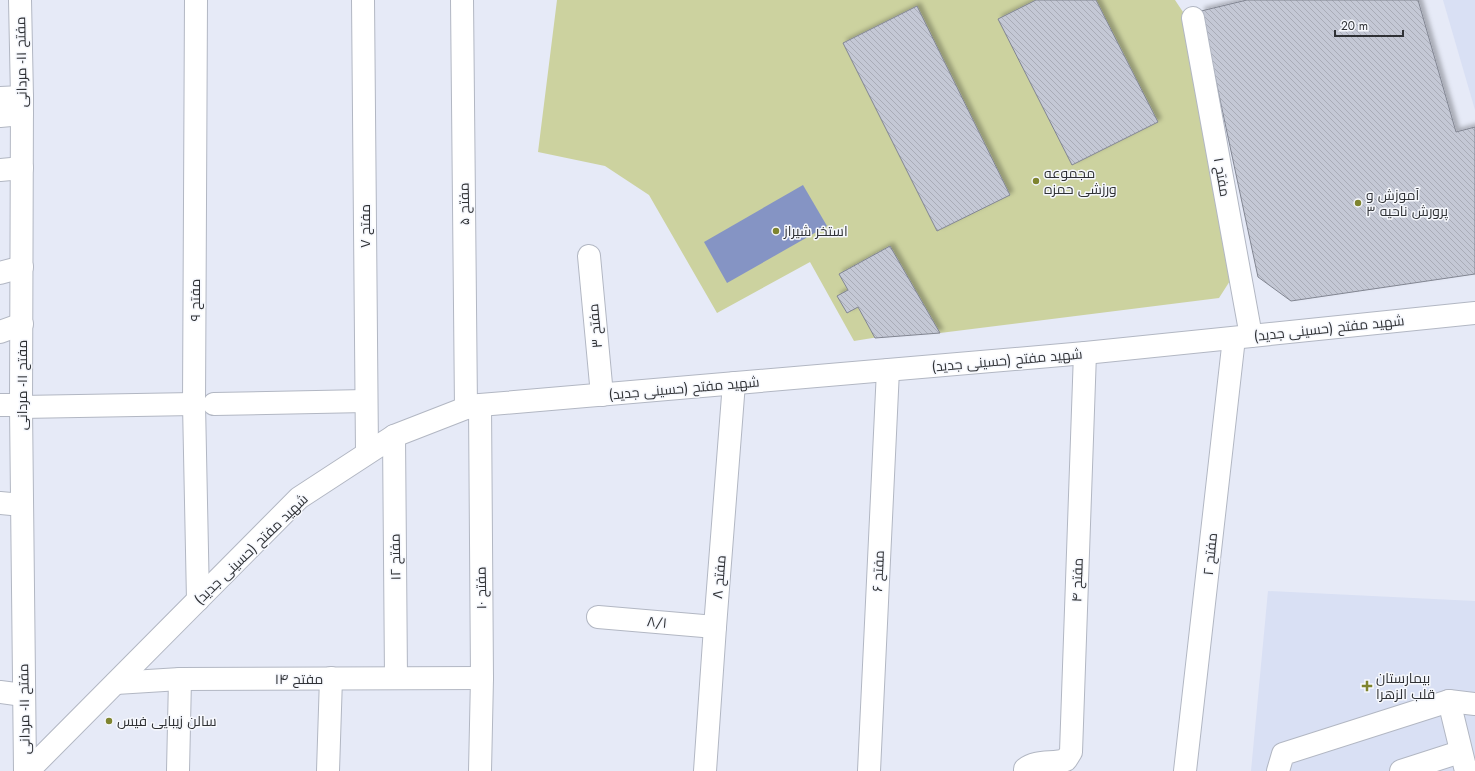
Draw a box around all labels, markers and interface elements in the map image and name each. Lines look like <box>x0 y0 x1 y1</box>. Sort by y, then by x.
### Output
scale bar <box>1335 12 1403 38</box>
street label: مفتح ۱۱- مردانی <box>10 16 32 108</box>
text: 20 m <box>1341 17 1368 35</box>
street label: مفتح ۱ <box>1209 156 1235 198</box>
place label: مجموعه ورزشی حمزه <box>1044 163 1117 199</box>
marker: مجموعه ورزشی حمزه <box>1031 176 1041 186</box>
street label: مفتح ۵ <box>454 182 474 226</box>
place label: آموزش و پرورش ناحیه ۳ <box>1366 185 1448 221</box>
marker: آموزش و پرورش ناحیه ۳ <box>1353 198 1363 208</box>
street label: مفتح ۷ <box>355 204 375 248</box>
place label: استخر شیراز <box>783 221 848 241</box>
marker: استخر شیراز <box>771 226 781 236</box>
street label: مفتح ۹ <box>185 279 205 321</box>
street label: مفتح ۳ <box>583 303 607 349</box>
street label: شهید مفتح (حسینی جدید) <box>1253 310 1405 346</box>
street label: مفتح ۱۱- مردانی <box>12 340 32 430</box>
street label: شهید مفتح (حسینی جدید) <box>931 343 1083 377</box>
street label: شهید مفتح (حسینی جدید) <box>608 371 760 405</box>
street label: شهید مفتح (حسینی جدید) <box>190 489 312 609</box>
street label: مفتح ۲ <box>1198 532 1222 576</box>
street label: مفتح ۱۲ <box>385 533 405 581</box>
street label: مفتح ۶ <box>867 550 889 592</box>
street label: مفتح ۸ <box>707 554 731 600</box>
street label: مفتح ۴ <box>1066 557 1088 603</box>
street label: مفتح ۱۰ <box>471 566 491 610</box>
street label: ۸/۱ <box>646 611 668 633</box>
street label: مفتح ۱۱- مردانی <box>13 663 35 755</box>
place label: بیمارستان قلب الزهرا <box>1376 668 1435 704</box>
street label: مفتح ۱۴ <box>275 669 323 689</box>
marker: بیمارستان قلب الزهرا <box>1361 680 1373 692</box>
place label: سالن زیبایی فیس <box>117 711 217 731</box>
marker: سالن زیبایی فیس <box>104 716 114 726</box>

